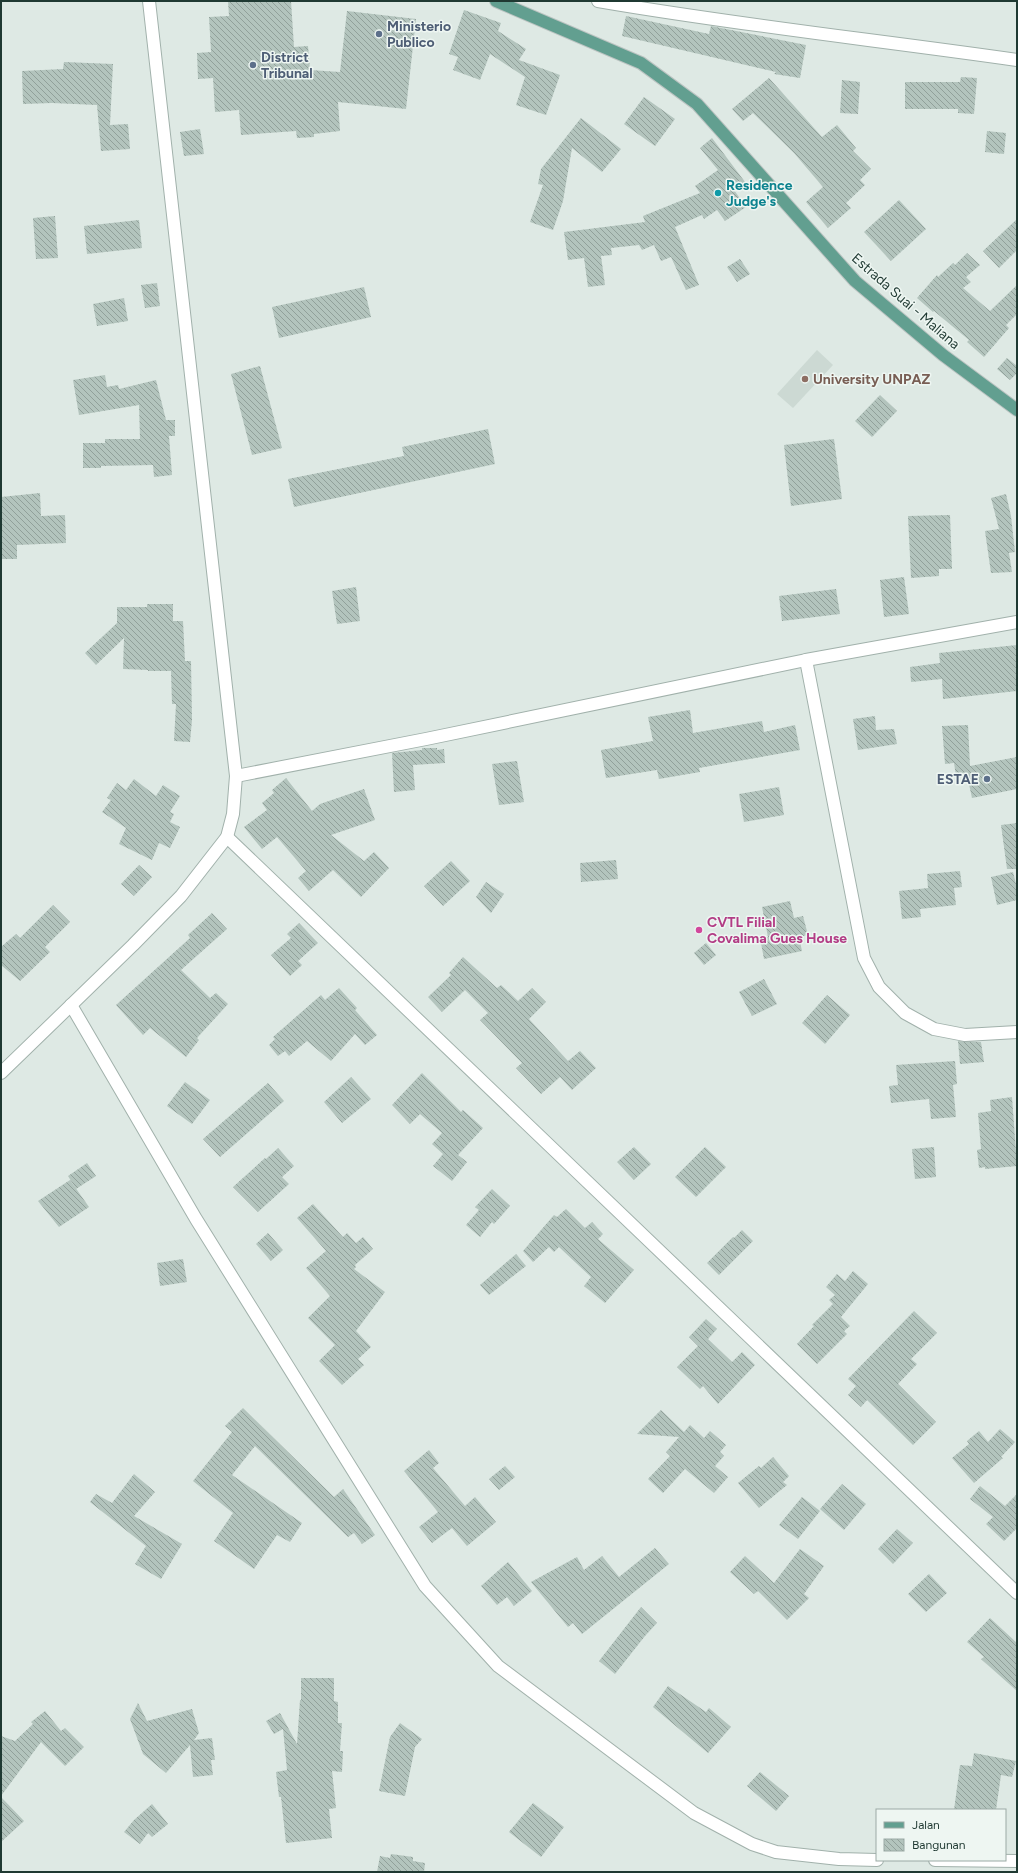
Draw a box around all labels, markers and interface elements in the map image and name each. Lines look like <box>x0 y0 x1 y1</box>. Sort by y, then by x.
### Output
place label: Ministerio Publico <box>387 18 451 51</box>
marker: Ministerio Publico <box>374 29 384 39</box>
place label: District Tribunal <box>261 49 313 82</box>
marker: District Tribunal <box>248 60 258 70</box>
place label: Residence Judge's <box>726 177 793 210</box>
marker: Residence Judge's <box>713 188 723 198</box>
street label: Estrada Suai - Maliana <box>848 250 963 353</box>
place label: University UNPAZ <box>813 371 930 388</box>
marker: University UNPAZ <box>800 374 810 384</box>
place label: ESTAE <box>937 771 979 788</box>
marker: ESTAE <box>982 774 992 784</box>
place label: CVTL Filial Covalima Gues House <box>707 914 847 947</box>
marker: CVTL Filial Covalima Gues House <box>694 925 704 935</box>
legend <box>876 1809 1006 1861</box>
text: Jalan <box>912 1818 940 1832</box>
text: Bangunan <box>912 1838 966 1852</box>

